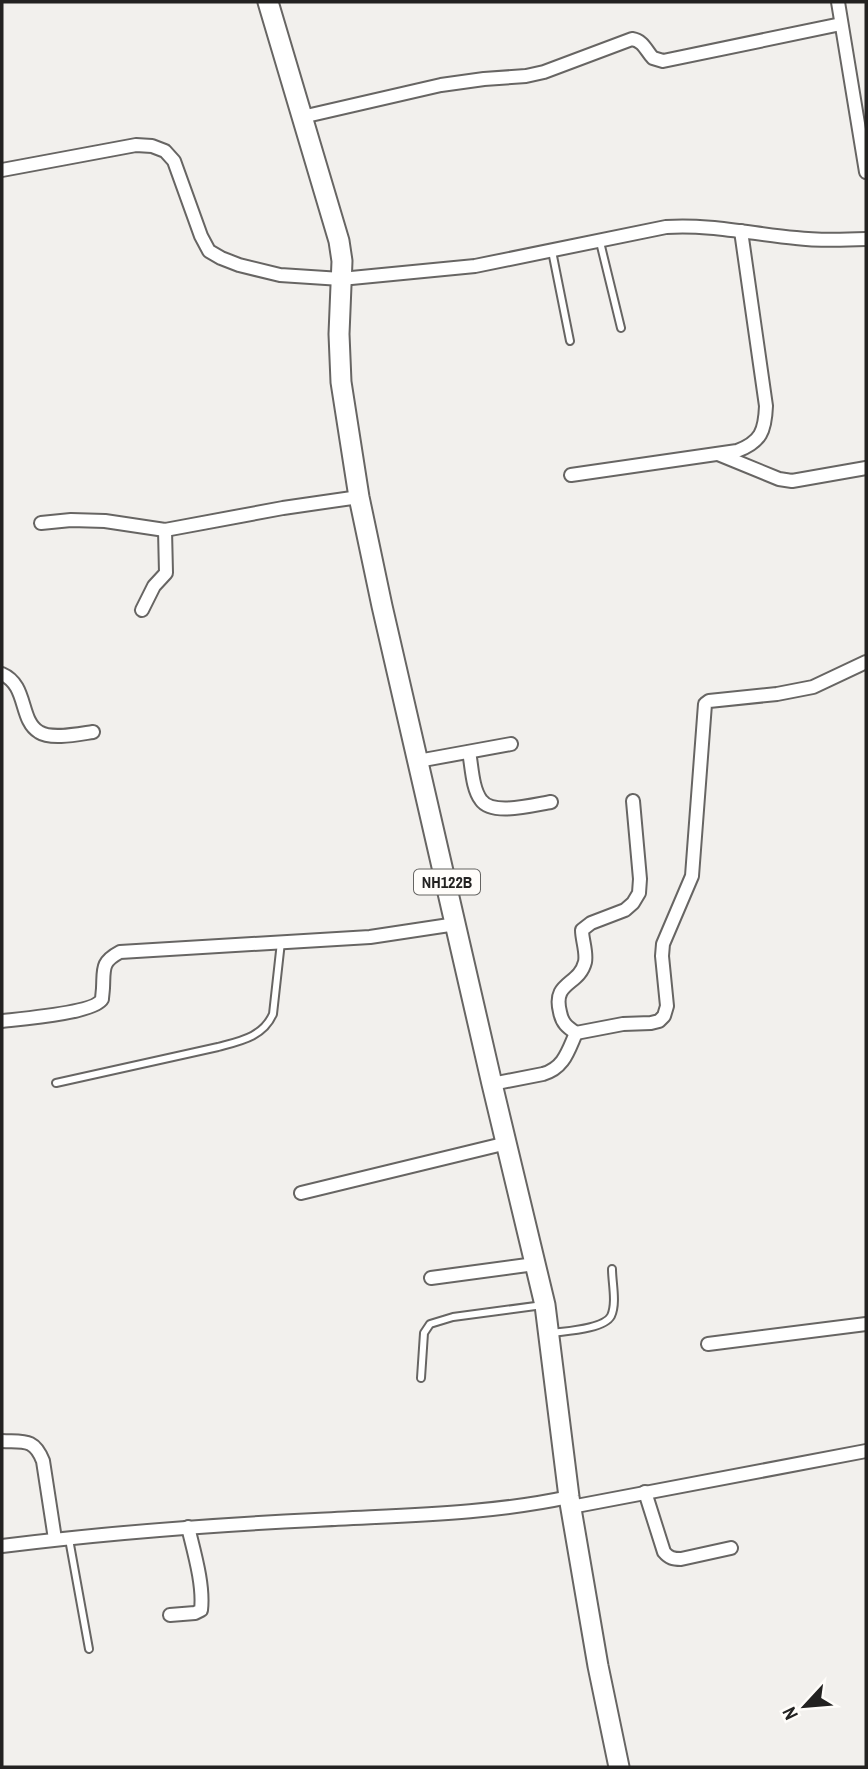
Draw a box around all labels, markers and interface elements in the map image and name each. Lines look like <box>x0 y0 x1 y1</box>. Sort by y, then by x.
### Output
road number: NH122B <box>414 870 480 894</box>
north arrow <box>770 1671 840 1741</box>
text: N <box>776 1703 804 1724</box>

